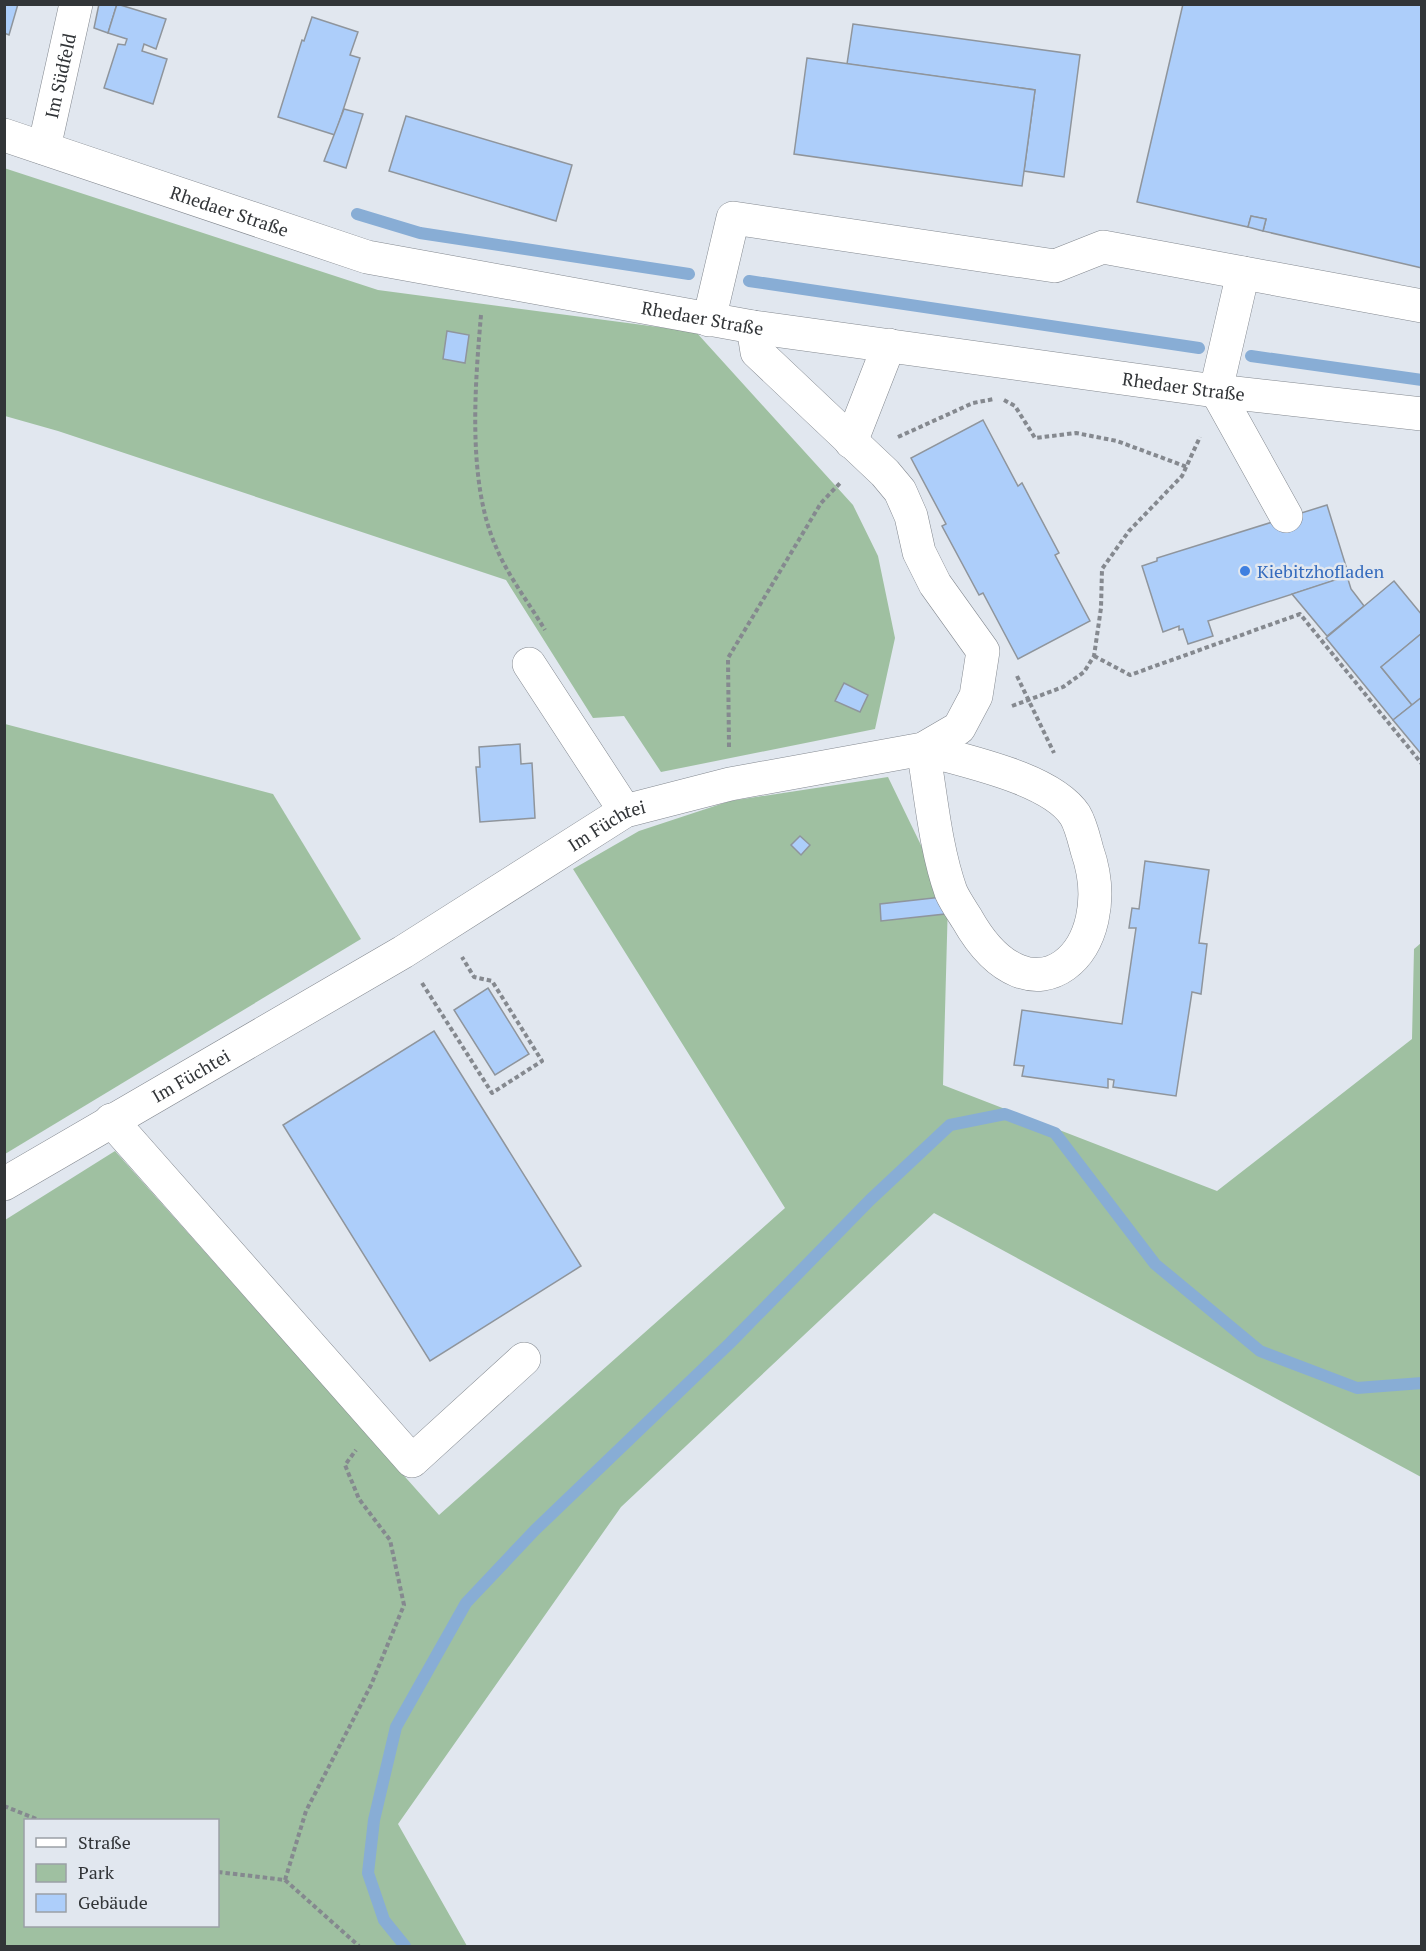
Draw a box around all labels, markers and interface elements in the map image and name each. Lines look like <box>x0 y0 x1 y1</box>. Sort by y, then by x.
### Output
street label: Im Südfeld <box>39 31 81 121</box>
street label: Rhedaer Straße <box>167 180 292 242</box>
street label: Rhedaer Straße <box>640 295 765 340</box>
street label: Rhedaer Straße <box>1121 366 1246 406</box>
place label: Kiebitzhofladen <box>1257 559 1384 583</box>
marker: Kiebitzhofladen <box>1238 564 1252 578</box>
street label: Im Füchtei <box>563 794 648 856</box>
street label: Im Füchtei <box>147 1043 234 1108</box>
legend <box>24 1819 219 1927</box>
text: Straße <box>78 1830 131 1854</box>
text: Park <box>78 1860 115 1884</box>
text: Gebäude <box>78 1890 148 1914</box>

